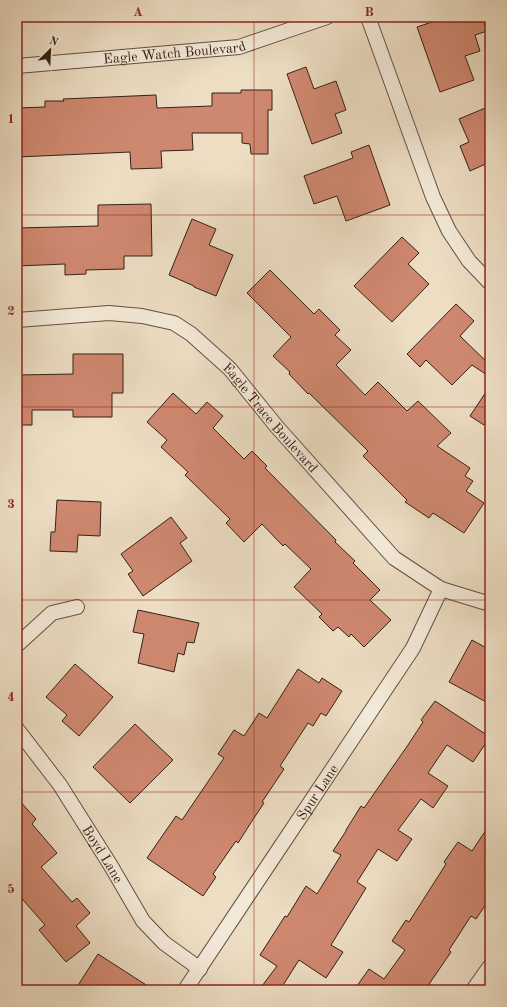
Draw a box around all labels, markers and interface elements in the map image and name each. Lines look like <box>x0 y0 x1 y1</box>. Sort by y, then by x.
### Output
text: A <box>133 6 143 19</box>
text: B <box>364 6 374 19</box>
north arrow <box>30 30 70 70</box>
text: N <box>47 36 60 49</box>
street label: Eagle Watch Boulevard <box>103 39 248 67</box>
text: 1 <box>7 113 15 126</box>
text: 2 <box>7 305 15 318</box>
street label: Eagle Trace Boulevard <box>220 360 320 476</box>
text: 3 <box>7 498 15 511</box>
text: 4 <box>7 691 15 704</box>
street label: Spur Lane <box>294 762 341 823</box>
street label: Boyd Lane <box>79 823 125 886</box>
text: 5 <box>7 883 15 896</box>

